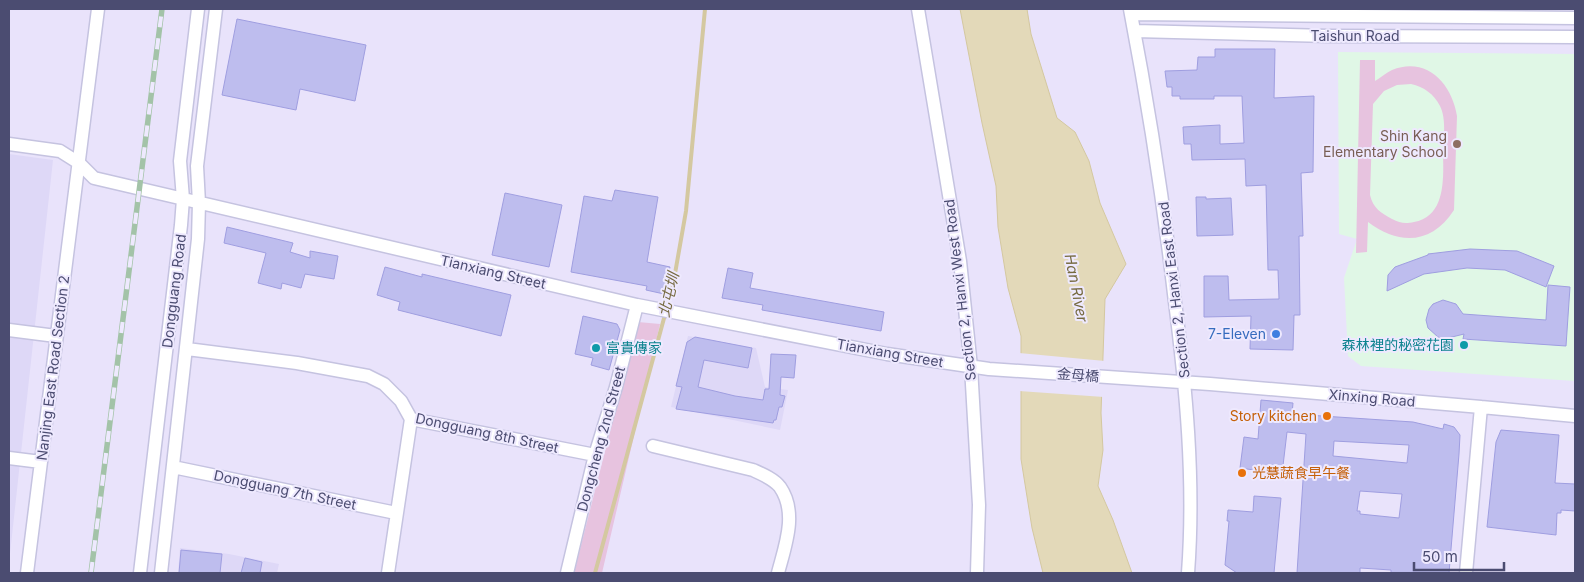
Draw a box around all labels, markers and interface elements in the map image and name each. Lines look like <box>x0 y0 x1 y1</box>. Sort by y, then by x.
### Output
street label: Taishun Road <box>1310 27 1400 44</box>
place label: Shin Kang Elementary School <box>1323 127 1447 160</box>
marker: Shin Kang Elementary School <box>1451 138 1463 150</box>
street label: Section 2, Hanxi West Road <box>940 198 979 382</box>
street label: Section 2, Hanxi East Road <box>1154 201 1193 379</box>
street label: Dongguang Road <box>158 233 189 349</box>
street label: Tianxiang Street <box>439 251 548 292</box>
water label: Han River <box>1061 252 1092 324</box>
water label: 北屯圳 <box>654 269 683 319</box>
street label: Nanjing East Road Section 2 <box>33 274 72 461</box>
place label: 7-Eleven <box>1208 325 1266 342</box>
marker: 7-Eleven <box>1270 328 1282 340</box>
street label: Tianxiang Street <box>836 335 945 370</box>
place label: 森林裡的秘密花園 <box>1342 336 1454 353</box>
place label: 富貴傳家 <box>606 339 662 356</box>
marker: 森林裡的秘密花園 <box>1458 339 1470 351</box>
marker: 富貴傳家 <box>590 342 602 354</box>
street label: Dongcheng 2nd Street <box>573 364 628 513</box>
street label: 金母橋 <box>1056 365 1100 384</box>
street label: Xinxing Road <box>1328 385 1416 410</box>
place label: Story kitchen <box>1230 407 1317 424</box>
street label: Dongguang 8th Street <box>414 409 561 456</box>
marker: Story kitchen <box>1321 410 1333 422</box>
place label: 光慧蔬食早午餐 <box>1252 464 1350 481</box>
street label: Dongguang 7th Street <box>212 466 358 513</box>
marker: 光慧蔬食早午餐 <box>1236 467 1248 479</box>
scale bar <box>1414 540 1504 572</box>
text: 50 m <box>1422 547 1458 566</box>

